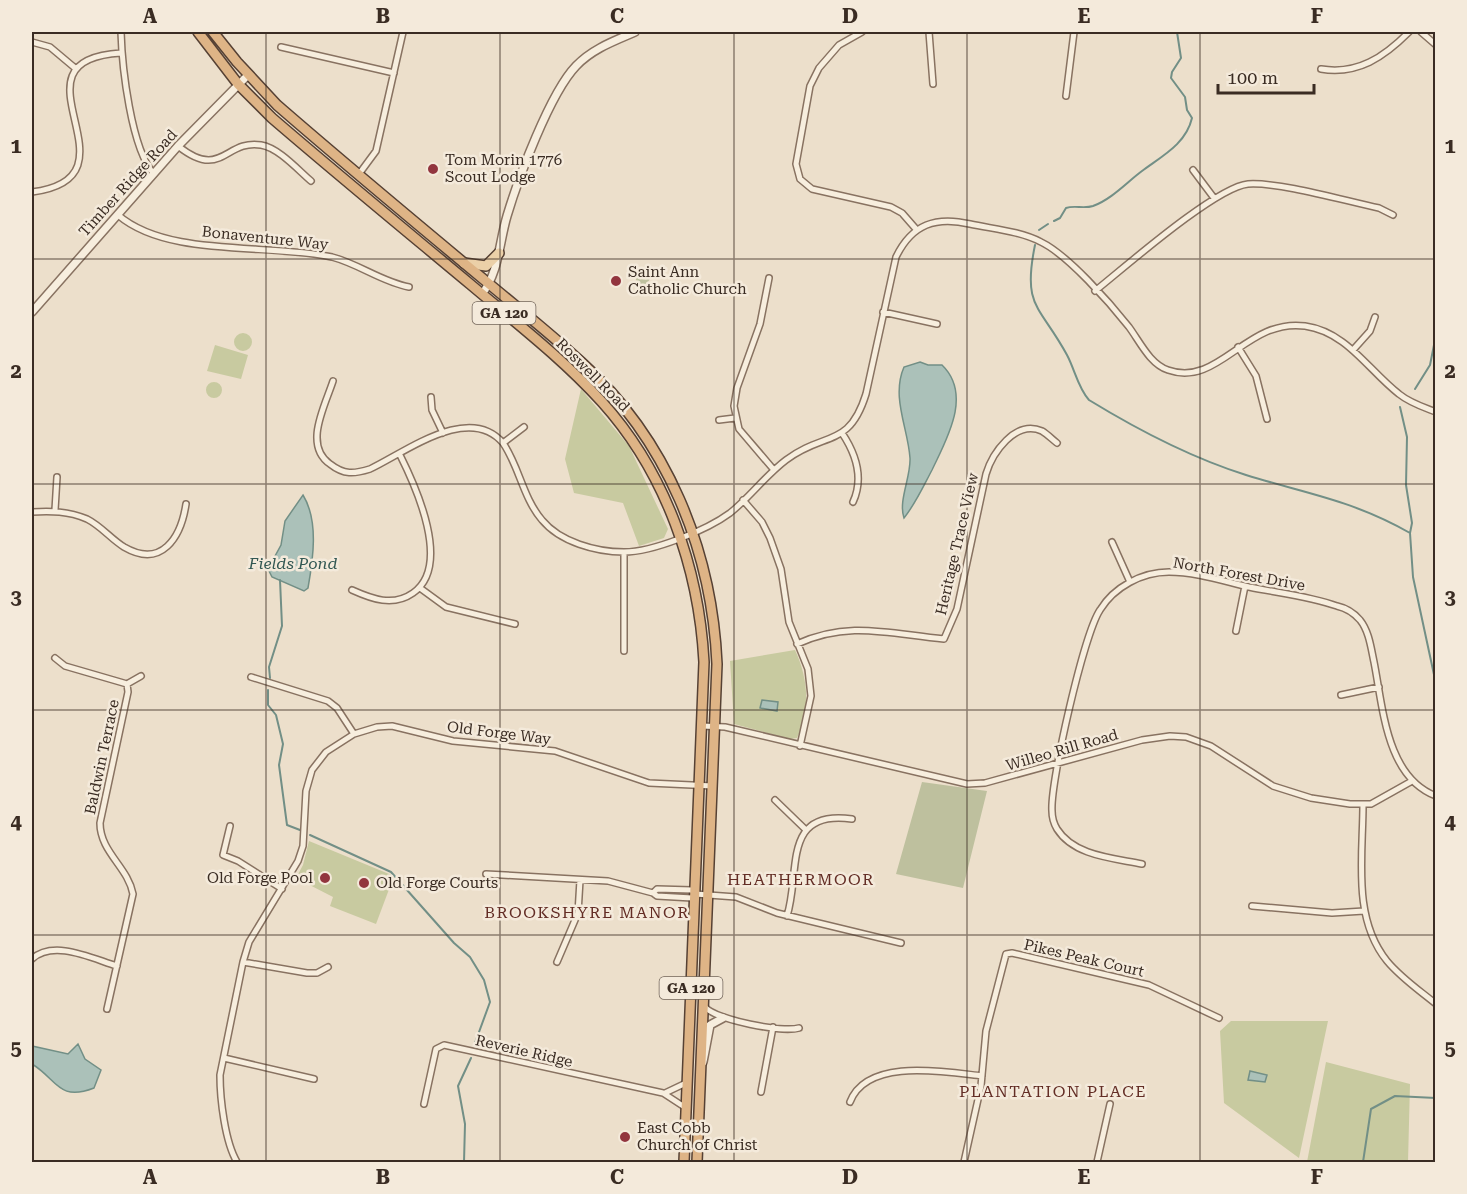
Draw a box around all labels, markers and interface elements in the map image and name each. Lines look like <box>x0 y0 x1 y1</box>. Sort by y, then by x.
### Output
text: A <box>143 4 158 28</box>
text: B <box>376 4 390 28</box>
text: C <box>610 4 624 28</box>
text: D <box>842 4 858 28</box>
text: E <box>1078 4 1091 28</box>
text: F <box>1311 4 1323 28</box>
scale bar <box>1218 57 1314 95</box>
text: 100 m <box>1227 67 1278 88</box>
street label: Timber Ridge Road <box>75 125 181 240</box>
text: 1 <box>10 134 22 158</box>
text: 1 <box>1444 134 1456 158</box>
place label: Tom Morin 1776 Scout Lodge <box>445 151 562 186</box>
marker: Tom Morin 1776 Scout Lodge <box>426 162 440 176</box>
street label: Bonaventure Way <box>201 222 329 254</box>
place label: Saint Ann Catholic Church <box>628 263 747 298</box>
marker: Saint Ann Catholic Church <box>609 274 623 288</box>
road number: GA 120 <box>472 302 536 324</box>
street label: Roswell Road <box>552 334 634 416</box>
text: 2 <box>10 359 22 383</box>
text: 2 <box>1444 359 1456 383</box>
street label: Heritage Trace View <box>932 471 982 617</box>
water label: Fields Pond <box>248 554 337 573</box>
street label: North Forest Drive <box>1171 554 1307 594</box>
text: 3 <box>10 585 22 609</box>
text: 3 <box>1444 585 1456 609</box>
street label: Baldwin Terrace <box>81 698 123 816</box>
street label: Old Forge Way <box>446 718 552 748</box>
street label: Willeo Rill Road <box>1004 725 1120 775</box>
text: 4 <box>10 810 22 834</box>
text: 4 <box>1444 810 1456 834</box>
place label: Old Forge Pool <box>207 869 313 887</box>
district label: HEATHERMOOR <box>727 870 875 889</box>
marker: Old Forge Pool <box>318 871 332 885</box>
place label: Old Forge Courts <box>376 874 498 892</box>
marker: Old Forge Courts <box>357 876 371 890</box>
district label: BROOKSHYRE MANOR <box>484 903 690 922</box>
street label: Pikes Peak Court <box>1022 935 1146 981</box>
road number: GA 120 <box>660 977 722 999</box>
street label: Reverie Ridge <box>474 1031 574 1071</box>
text: 5 <box>10 1036 22 1060</box>
text: 5 <box>1444 1036 1456 1060</box>
district label: PLANTATION PLACE <box>959 1082 1147 1101</box>
place label: East Cobb Church of Christ <box>637 1119 758 1154</box>
marker: East Cobb Church of Christ <box>618 1130 632 1144</box>
text: A <box>143 1165 158 1189</box>
text: B <box>376 1165 390 1189</box>
text: C <box>610 1165 624 1189</box>
text: D <box>842 1165 858 1189</box>
text: E <box>1078 1165 1091 1189</box>
text: F <box>1311 1165 1323 1189</box>

